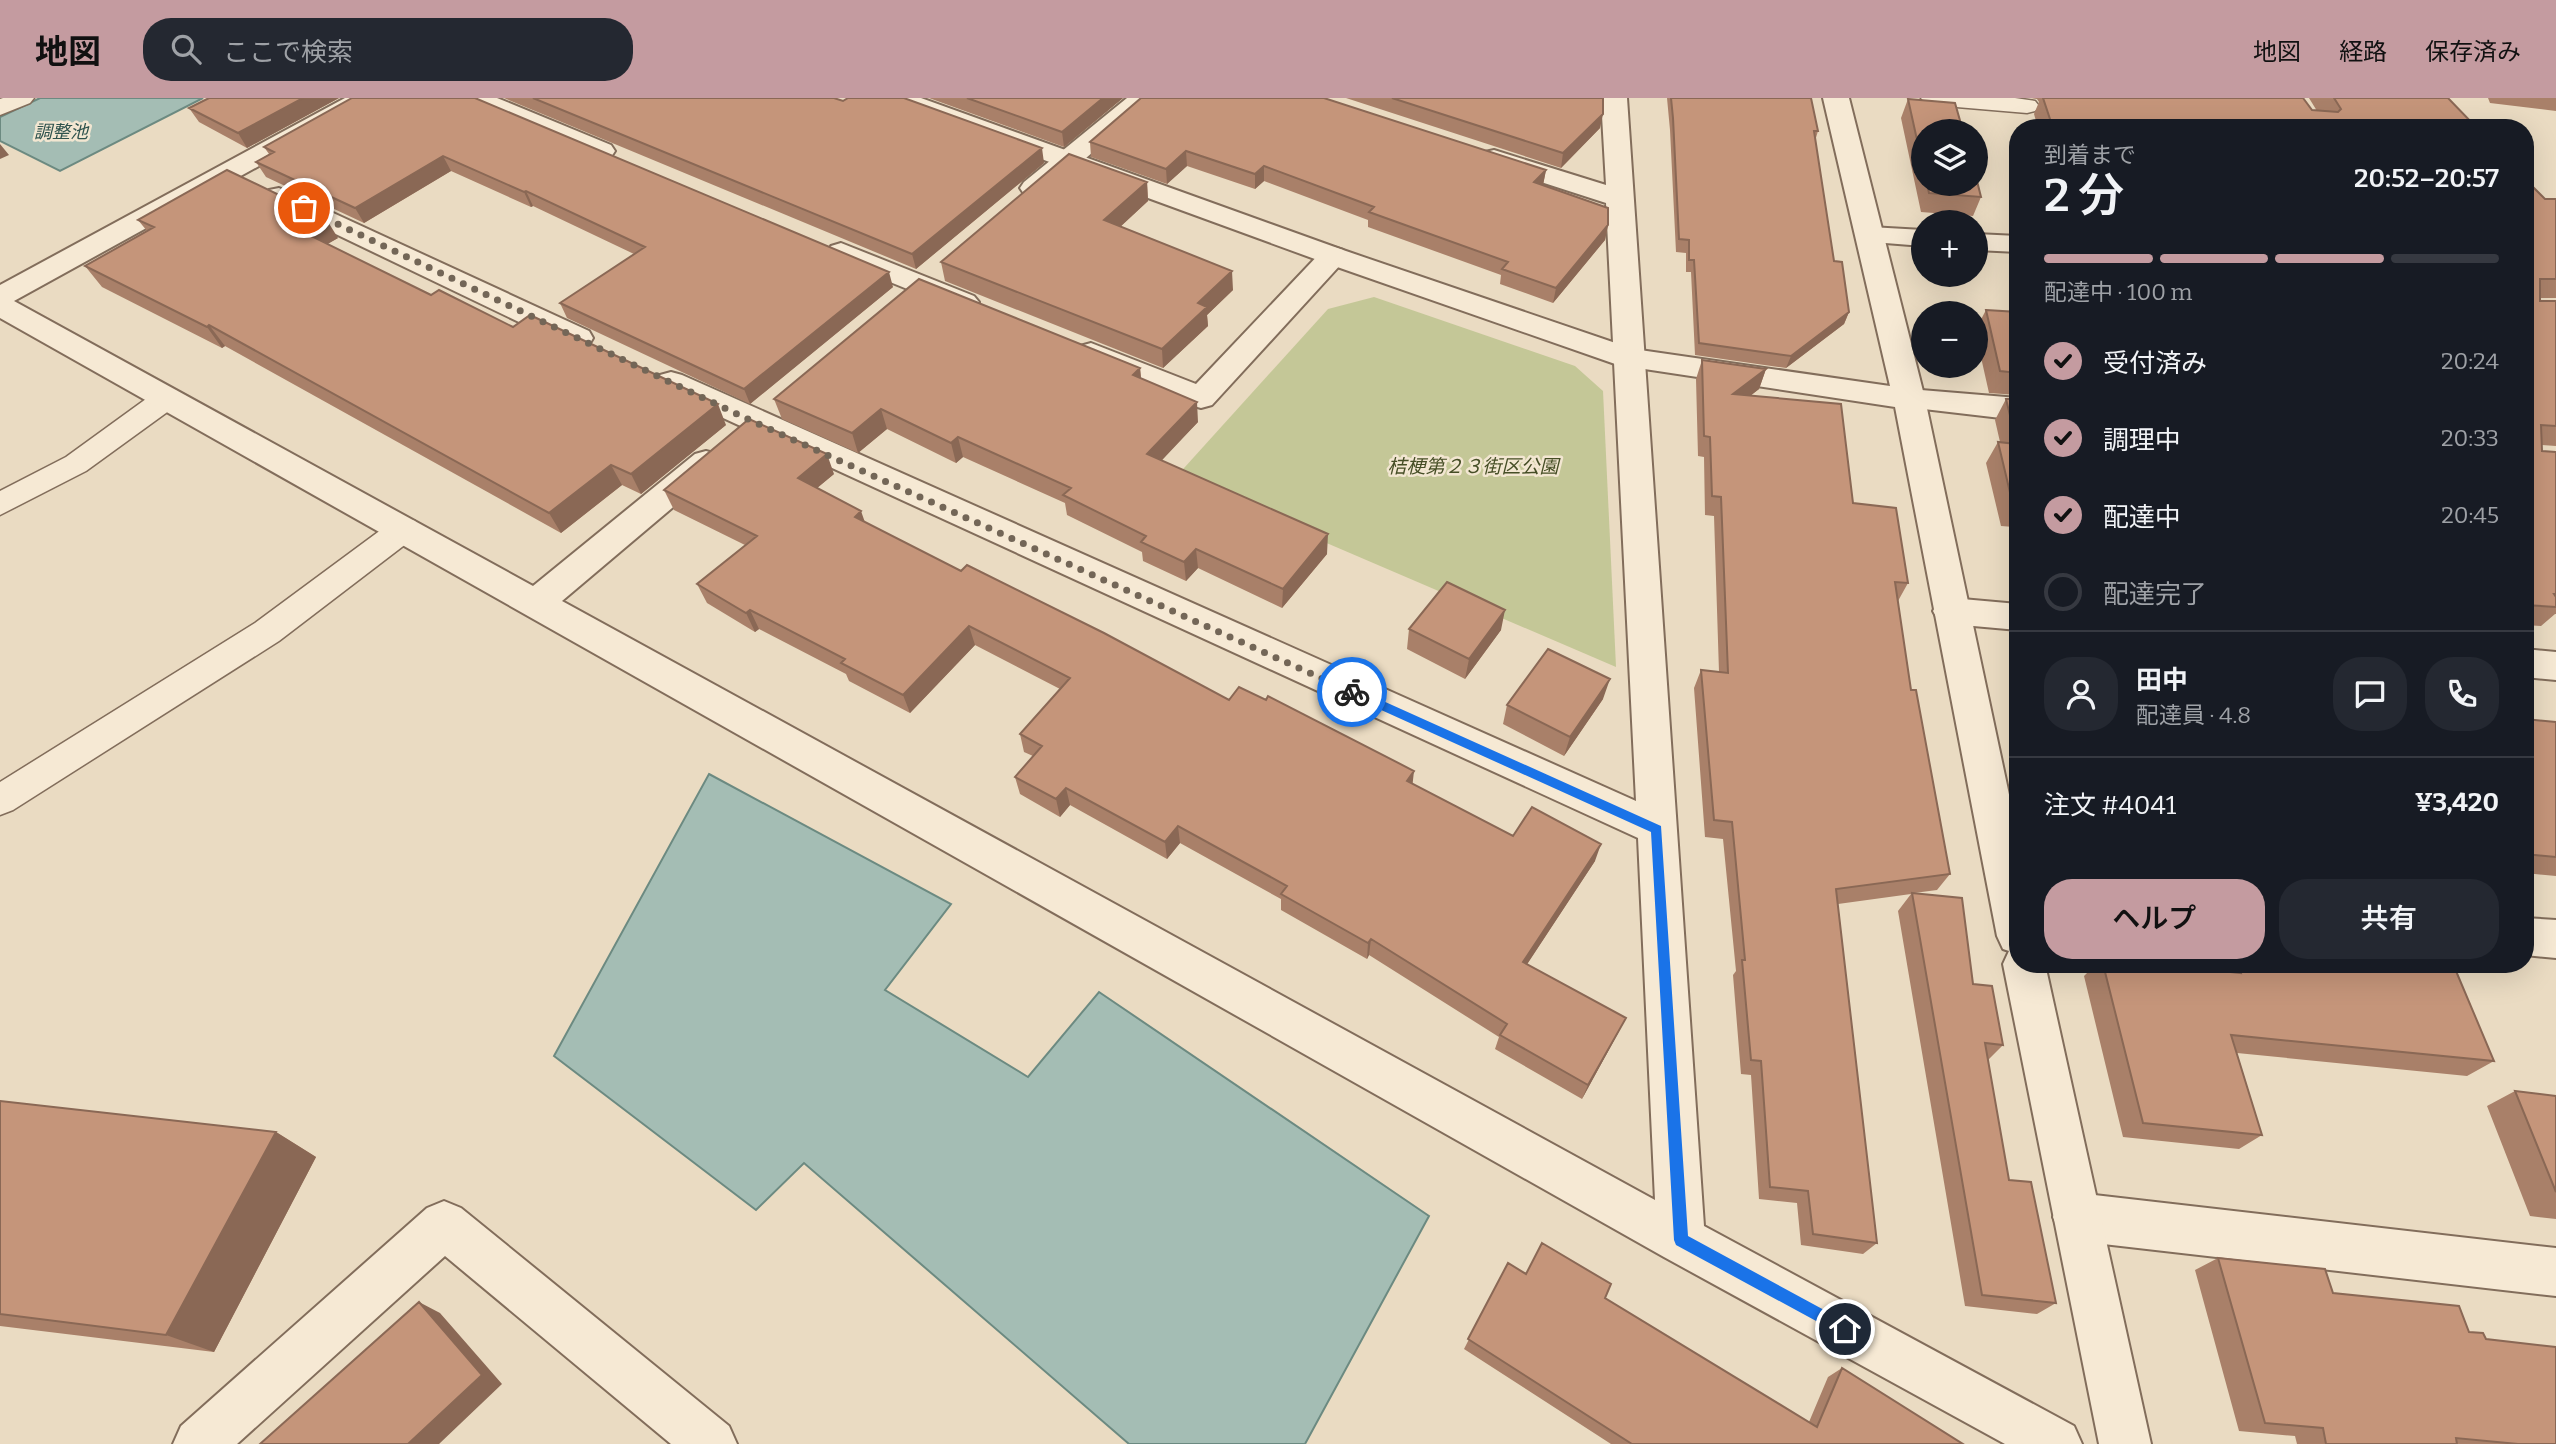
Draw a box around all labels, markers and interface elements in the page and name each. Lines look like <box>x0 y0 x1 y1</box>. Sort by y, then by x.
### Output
search box <box>143 18 633 81</box>
icon: search <box>167 30 205 68</box>
text: 地図 <box>35 32 101 72</box>
text: ここで検索 <box>223 37 353 68</box>
text: 地図 <box>2253 38 2301 66</box>
text: 経路 <box>2339 38 2387 66</box>
text: 保存済み <box>2425 38 2521 66</box>
map controls <box>1911 119 1988 378</box>
button: layers <box>1911 119 1988 196</box>
water label: 調整池 <box>34 121 90 143</box>
text: 到着まで <box>2044 141 2136 169</box>
text: 20:52–20:57 <box>2354 163 2499 194</box>
text: 2 分 <box>2044 168 2124 223</box>
pin <box>274 178 334 238</box>
icon: bag <box>285 189 323 227</box>
button: + <box>1911 210 1988 287</box>
text: 配達中 · 100 m <box>2044 278 2192 306</box>
button: − <box>1911 301 1988 378</box>
icon: check <box>2044 342 2082 380</box>
text: 20:24 <box>2441 347 2499 375</box>
text: 受付済み <box>2103 348 2207 379</box>
icon: check <box>2044 419 2082 457</box>
text: 20:33 <box>2441 424 2499 452</box>
text: 調理中 <box>2103 425 2181 456</box>
park label: 桔梗第２３街区公園 <box>1387 455 1561 478</box>
icon: check <box>2044 496 2082 534</box>
text: 20:45 <box>2441 501 2499 529</box>
text: 配達中 <box>2103 502 2181 533</box>
text: 配達完了 <box>2103 579 2207 610</box>
courier <box>1317 657 1387 727</box>
button: person <box>2044 657 2118 731</box>
button: chat <box>2333 657 2407 731</box>
button: phone <box>2425 657 2499 731</box>
text: 田中 <box>2136 665 2188 696</box>
icon: bike <box>1333 673 1371 711</box>
text: 配達員 · 4.8 <box>2136 701 2251 729</box>
text: ¥3,420 <box>2415 787 2499 818</box>
text: 注文 #4041 <box>2044 790 2176 821</box>
button: ヘルプ <box>2044 879 2265 959</box>
button: 共有 <box>2279 879 2499 959</box>
pin <box>1815 1299 1875 1359</box>
icon: home <box>1826 1310 1864 1348</box>

